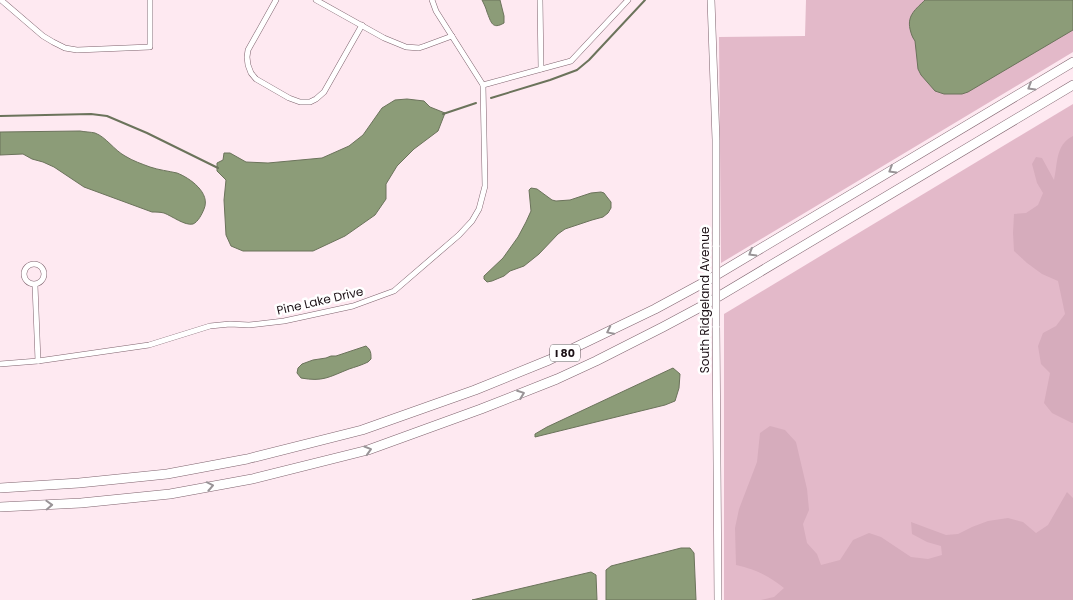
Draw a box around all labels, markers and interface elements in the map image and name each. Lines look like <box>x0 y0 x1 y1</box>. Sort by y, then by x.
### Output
one-way arrow <box>1028 80 1037 90</box>
one-way arrow <box>888 164 897 174</box>
street label: South Ridgeland Avenue <box>696 227 713 373</box>
one-way arrow <box>749 247 758 257</box>
street label: Pine Lake Drive <box>275 282 365 319</box>
one-way arrow <box>606 325 615 336</box>
road number: I 80 <box>550 344 580 362</box>
one-way arrow <box>516 390 525 400</box>
one-way arrow <box>364 445 372 455</box>
one-way arrow <box>206 482 214 492</box>
one-way arrow <box>45 499 53 510</box>

